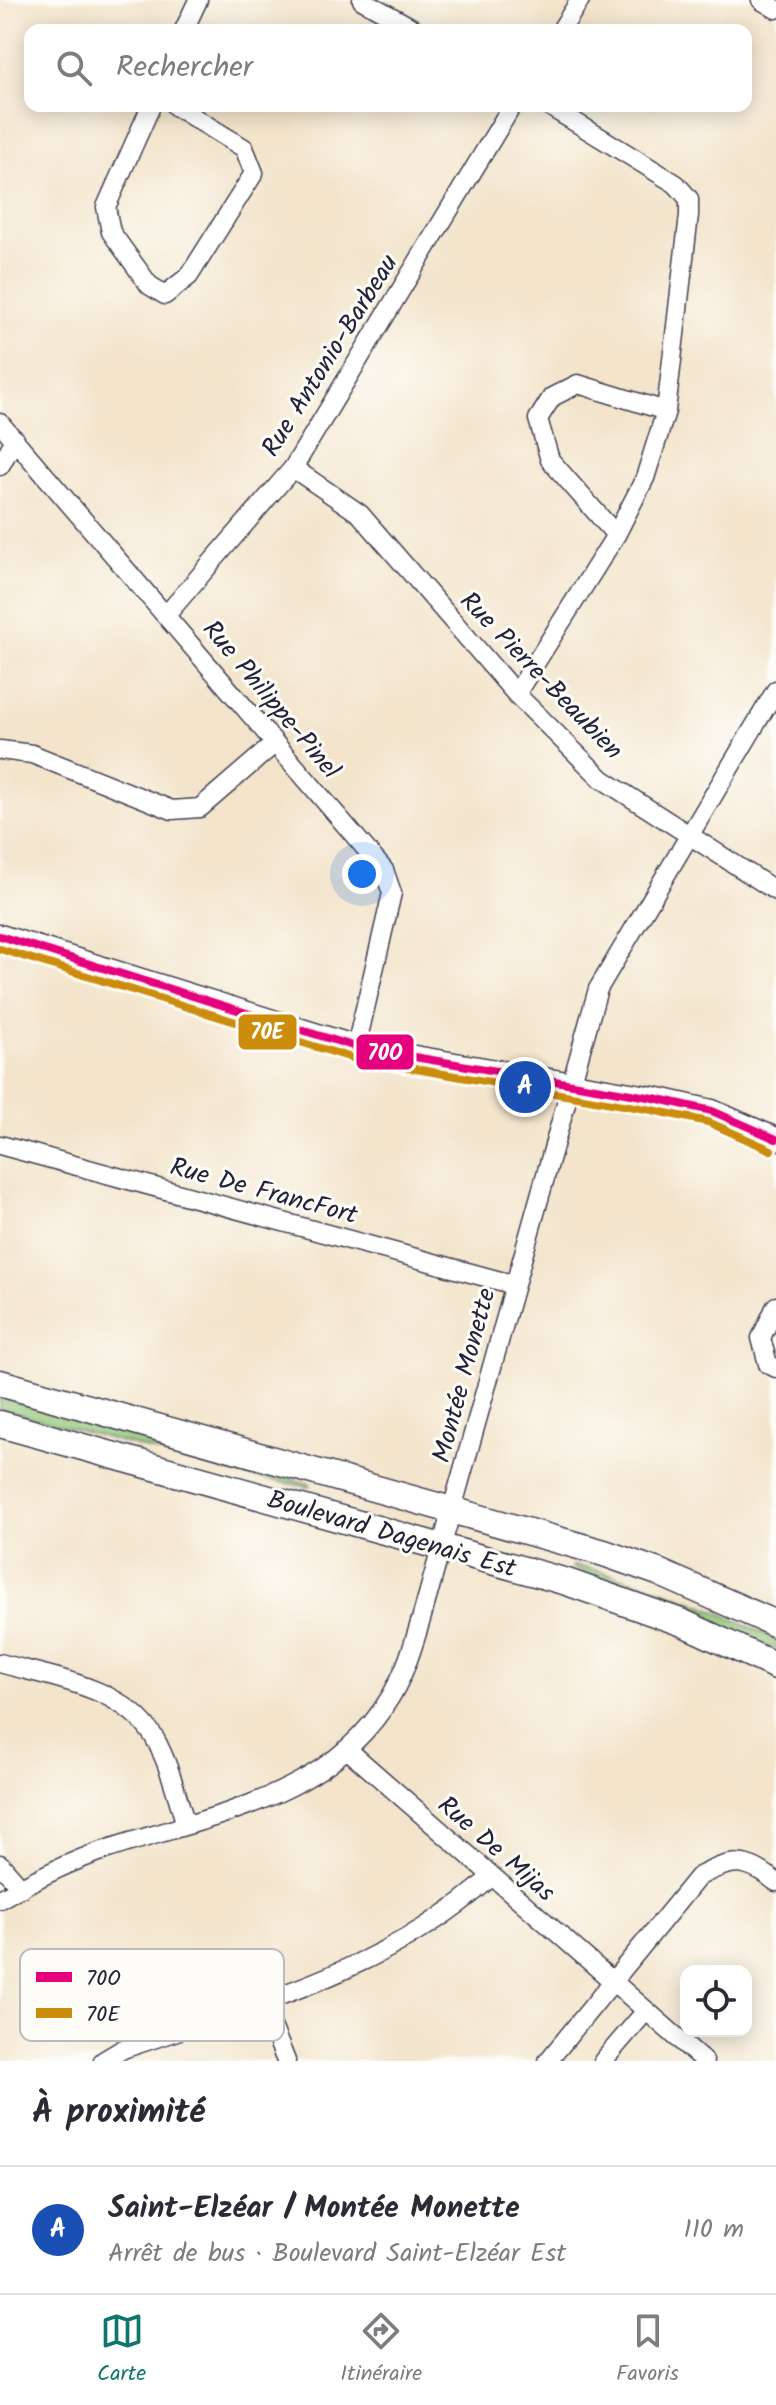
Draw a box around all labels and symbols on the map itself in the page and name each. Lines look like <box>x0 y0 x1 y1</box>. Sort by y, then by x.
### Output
street label: Rue Antonio-Barbeau <box>251 246 410 466</box>
street label: Rue Pierre-Beaubien <box>449 582 632 770</box>
street label: Rue Philippe-Pinel <box>191 611 350 789</box>
your location <box>342 854 382 894</box>
line badge: 70E <box>237 1013 298 1051</box>
text: 70E <box>250 1016 285 1051</box>
line badge: 70O <box>355 1033 415 1071</box>
text: 70O <box>367 1037 403 1072</box>
pin: A <box>499 1057 551 1117</box>
street label: Rue De FrancFort <box>165 1147 363 1237</box>
street label: Montée Monette <box>421 1283 509 1468</box>
street label: Boulevard Dagenais Est <box>262 1479 522 1591</box>
street label: Rue De Mijas <box>427 1786 564 1913</box>
legend <box>20 1949 284 2041</box>
text: 70O <box>86 1962 121 1997</box>
text: 70E <box>86 1998 121 2033</box>

